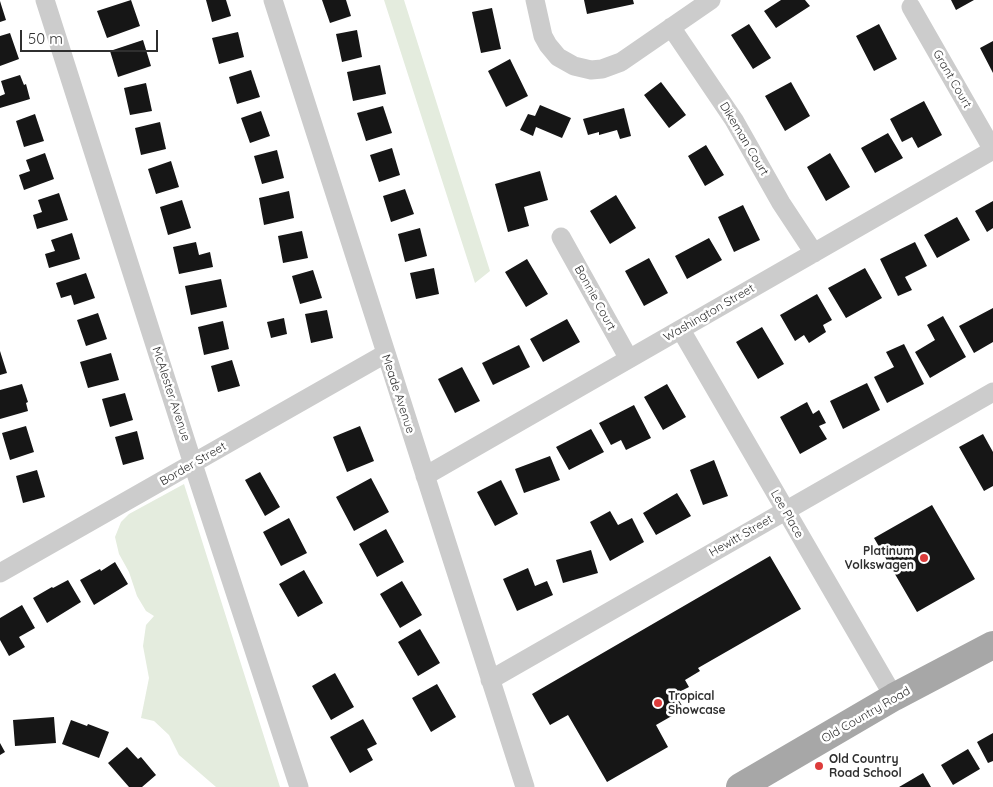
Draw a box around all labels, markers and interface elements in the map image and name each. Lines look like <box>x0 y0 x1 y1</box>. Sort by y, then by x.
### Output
scale bar <box>22 20 160 52</box>
text: 50 m <box>28 29 63 48</box>
street label: Grant Court <box>930 47 974 111</box>
street label: Dikeman Court <box>716 100 772 178</box>
street label: Bonnie Court <box>571 263 619 333</box>
street label: Washington Street <box>661 281 757 345</box>
street label: McAlester Avenue <box>149 345 193 443</box>
street label: Meade Avenue <box>378 353 418 435</box>
street label: Border Street <box>157 439 229 489</box>
street label: Lee Place <box>767 487 807 541</box>
street label: Hewitt Street <box>707 512 775 560</box>
place label: Platinum Volkswagen <box>844 544 914 572</box>
marker: Platinum Volkswagen <box>918 552 930 564</box>
street label: Old Country Road <box>819 684 913 746</box>
place label: Tropical Showcase <box>668 689 726 717</box>
marker: Tropical Showcase <box>652 697 664 709</box>
place label: Old Country Road School <box>829 752 902 780</box>
marker: Old Country Road School <box>813 760 825 772</box>

